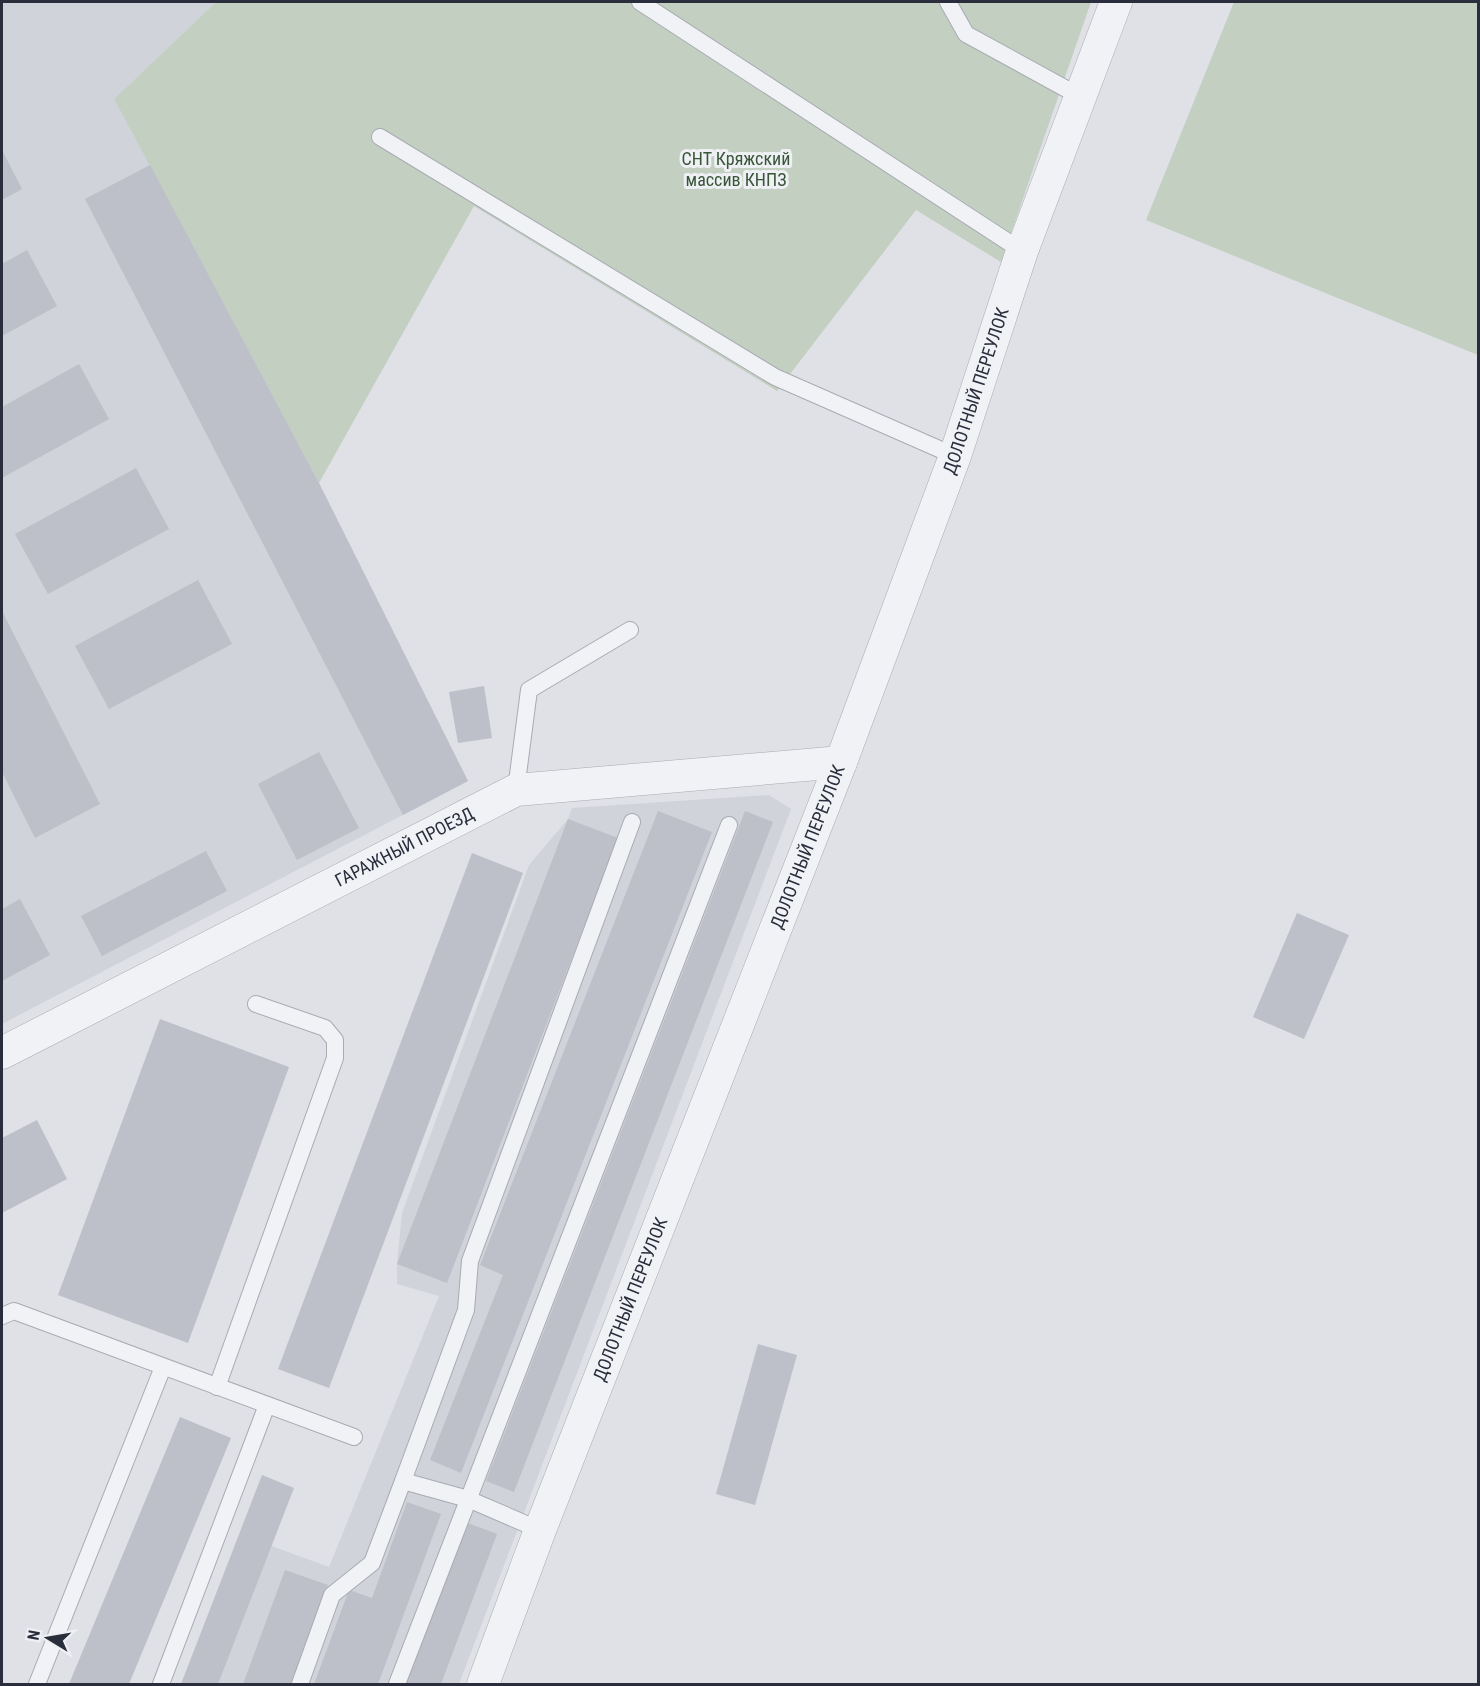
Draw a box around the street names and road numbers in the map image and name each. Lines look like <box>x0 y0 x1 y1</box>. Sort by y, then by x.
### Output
street label: ДОЛОТНЫЙ ПЕРЕУЛОК <box>938 305 1013 477</box>
street label: ДОЛОТНЫЙ ПЕРЕУЛОК <box>766 762 849 931</box>
street label: ГАРАЖНЫЙ ПРОЕЗД <box>331 802 477 891</box>
street label: ДОЛОТНЫЙ ПЕРЕУЛОК <box>588 1214 671 1384</box>

